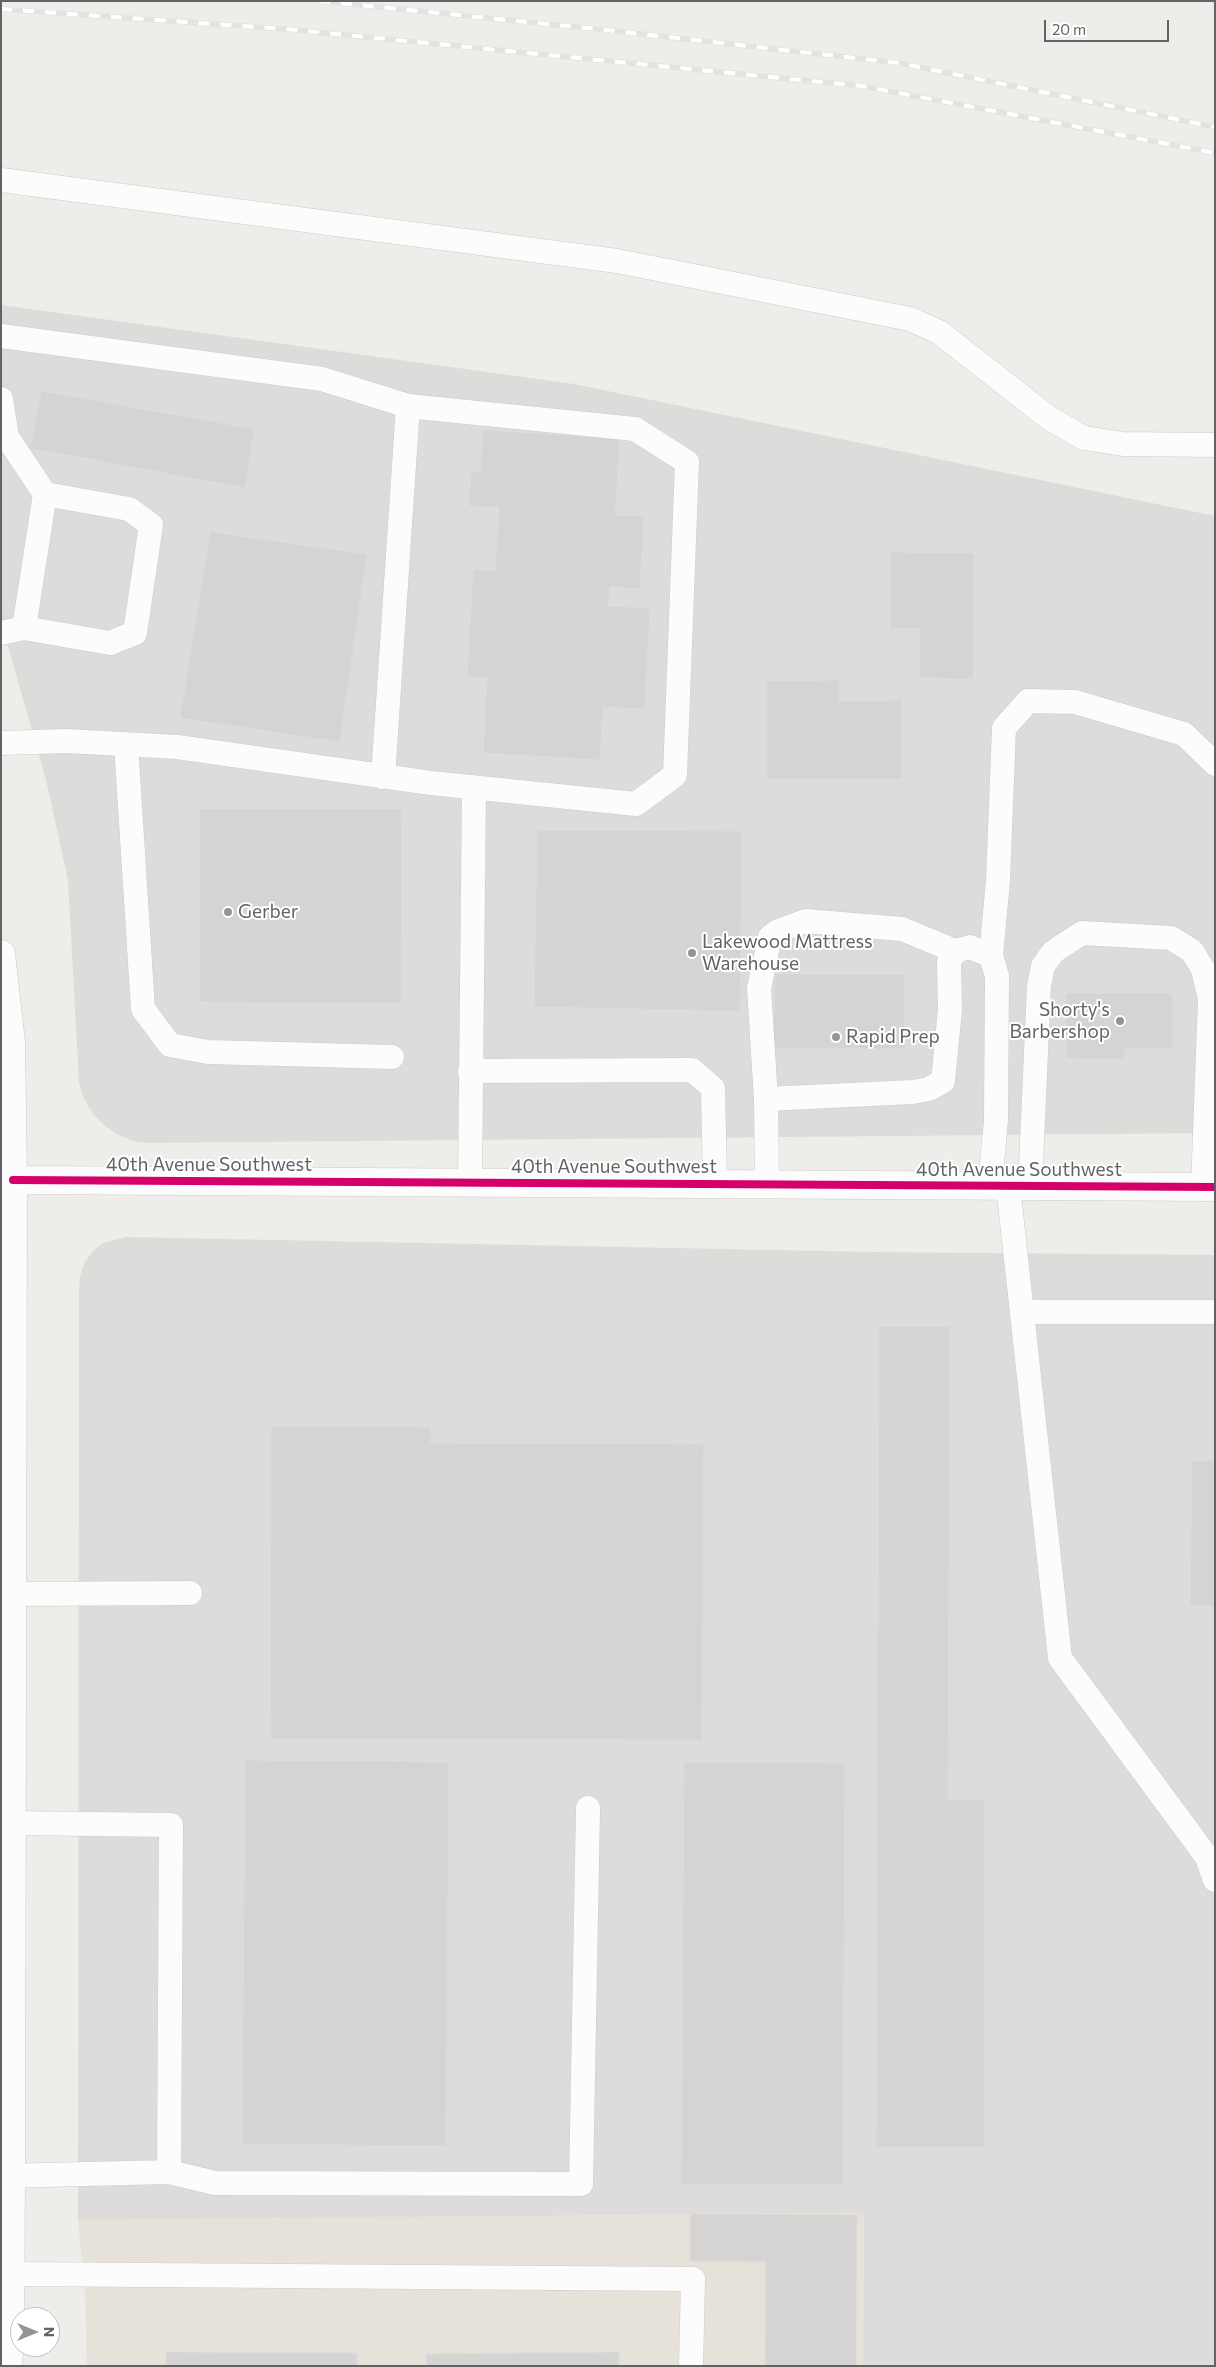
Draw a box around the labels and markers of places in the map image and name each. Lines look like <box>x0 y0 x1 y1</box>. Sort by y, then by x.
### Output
place label: Gerber <box>238 901 298 923</box>
marker: Gerber <box>222 906 234 918</box>
place label: Lakewood Mattress Warehouse <box>702 931 873 975</box>
marker: Lakewood Mattress Warehouse <box>686 947 698 959</box>
place label: Shorty's Barbershop <box>1010 999 1110 1043</box>
marker: Shorty's Barbershop <box>1114 1015 1126 1027</box>
place label: Rapid Prep <box>846 1026 940 1048</box>
marker: Rapid Prep <box>830 1031 842 1043</box>

